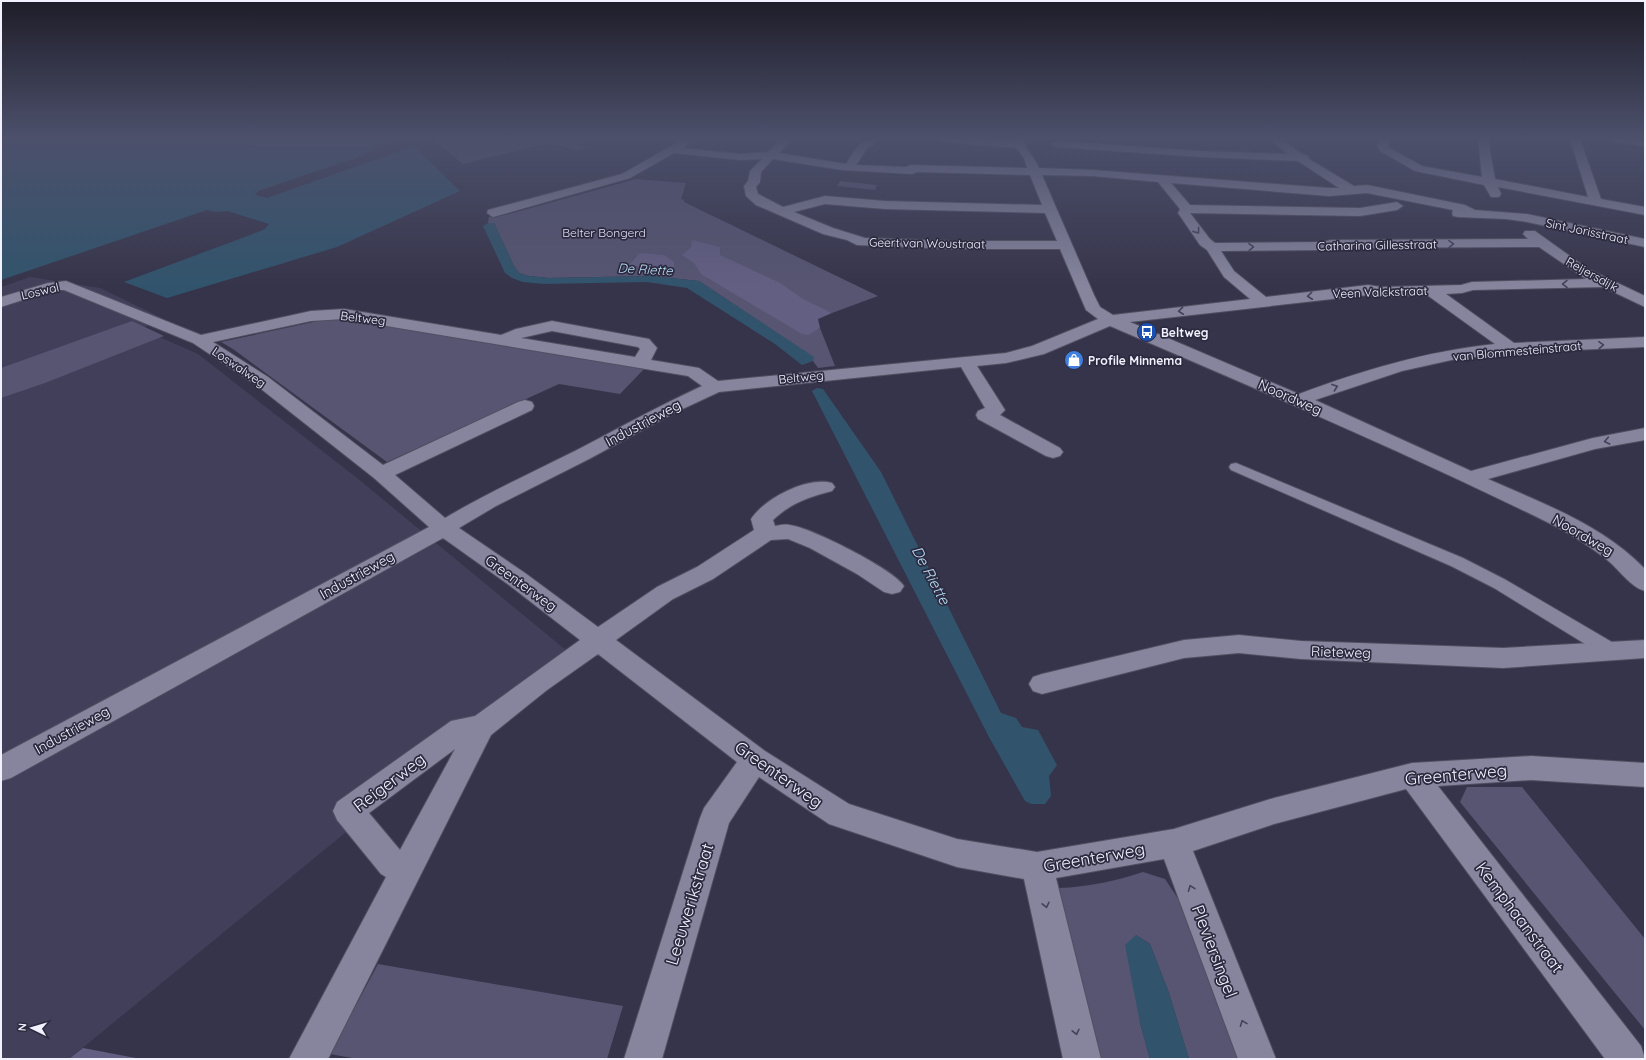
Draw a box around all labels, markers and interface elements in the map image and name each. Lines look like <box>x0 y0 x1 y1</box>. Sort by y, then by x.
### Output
street label: Sint Jorisstraat <box>1545 215 1629 247</box>
park label: Belter Bongerd <box>562 225 646 240</box>
one-way arrow <box>1192 227 1199 234</box>
street label: Geert van Woustraat <box>869 234 985 252</box>
street label: Catharina Gillesstraat <box>1317 236 1437 254</box>
one-way arrow <box>1448 240 1454 248</box>
one-way arrow <box>1248 243 1254 251</box>
street label: Reijersdijk <box>1563 254 1621 294</box>
water label: De Riette <box>617 260 674 278</box>
street label: Loswal <box>20 279 60 303</box>
one-way arrow <box>1562 280 1568 288</box>
street label: Veen Valckstraat <box>1332 283 1428 301</box>
one-way arrow <box>1307 291 1313 300</box>
one-way arrow <box>1178 306 1184 315</box>
street label: Beltweg <box>340 308 386 328</box>
bus stop icon: Beltweg <box>1136 321 1158 343</box>
place label: Beltweg <box>1161 325 1208 340</box>
street label: van Blommesteinstraat <box>1452 338 1582 364</box>
one-way arrow <box>1598 340 1604 349</box>
street label: Loswalweg <box>209 344 269 390</box>
shop icon: Profile Minnema <box>1063 349 1085 371</box>
place label: Profile Minnema <box>1088 353 1182 368</box>
street label: Beltweg <box>778 367 824 387</box>
street label: Noordweg <box>1255 375 1325 419</box>
one-way arrow <box>1332 383 1339 391</box>
street label: Industrieweg <box>602 396 684 450</box>
one-way arrow <box>1604 437 1610 445</box>
street label: Noordweg <box>1549 510 1617 560</box>
water label: De Riette <box>908 542 955 608</box>
street label: Industrieweg <box>316 547 398 603</box>
street label: Greenterweg <box>482 551 560 615</box>
street label: Rieteweg <box>1311 642 1371 662</box>
street label: Industrieweg <box>31 702 113 758</box>
street label: Greenterweg <box>731 736 827 812</box>
street label: Reigerweg <box>349 748 429 816</box>
street label: Greenterweg <box>1404 759 1508 789</box>
street label: Greenterweg <box>1042 838 1146 876</box>
street label: Leeuwerikstraat <box>661 840 718 967</box>
street label: Kemphaanstraat <box>1471 857 1569 977</box>
one-way arrow <box>1188 885 1196 893</box>
one-way arrow <box>1041 902 1049 909</box>
street label: Pleviersingel <box>1188 902 1242 1000</box>
north arrow <box>12 1008 52 1048</box>
one-way arrow <box>1240 1019 1248 1027</box>
text: N <box>15 1022 29 1032</box>
one-way arrow <box>1071 1029 1079 1035</box>

